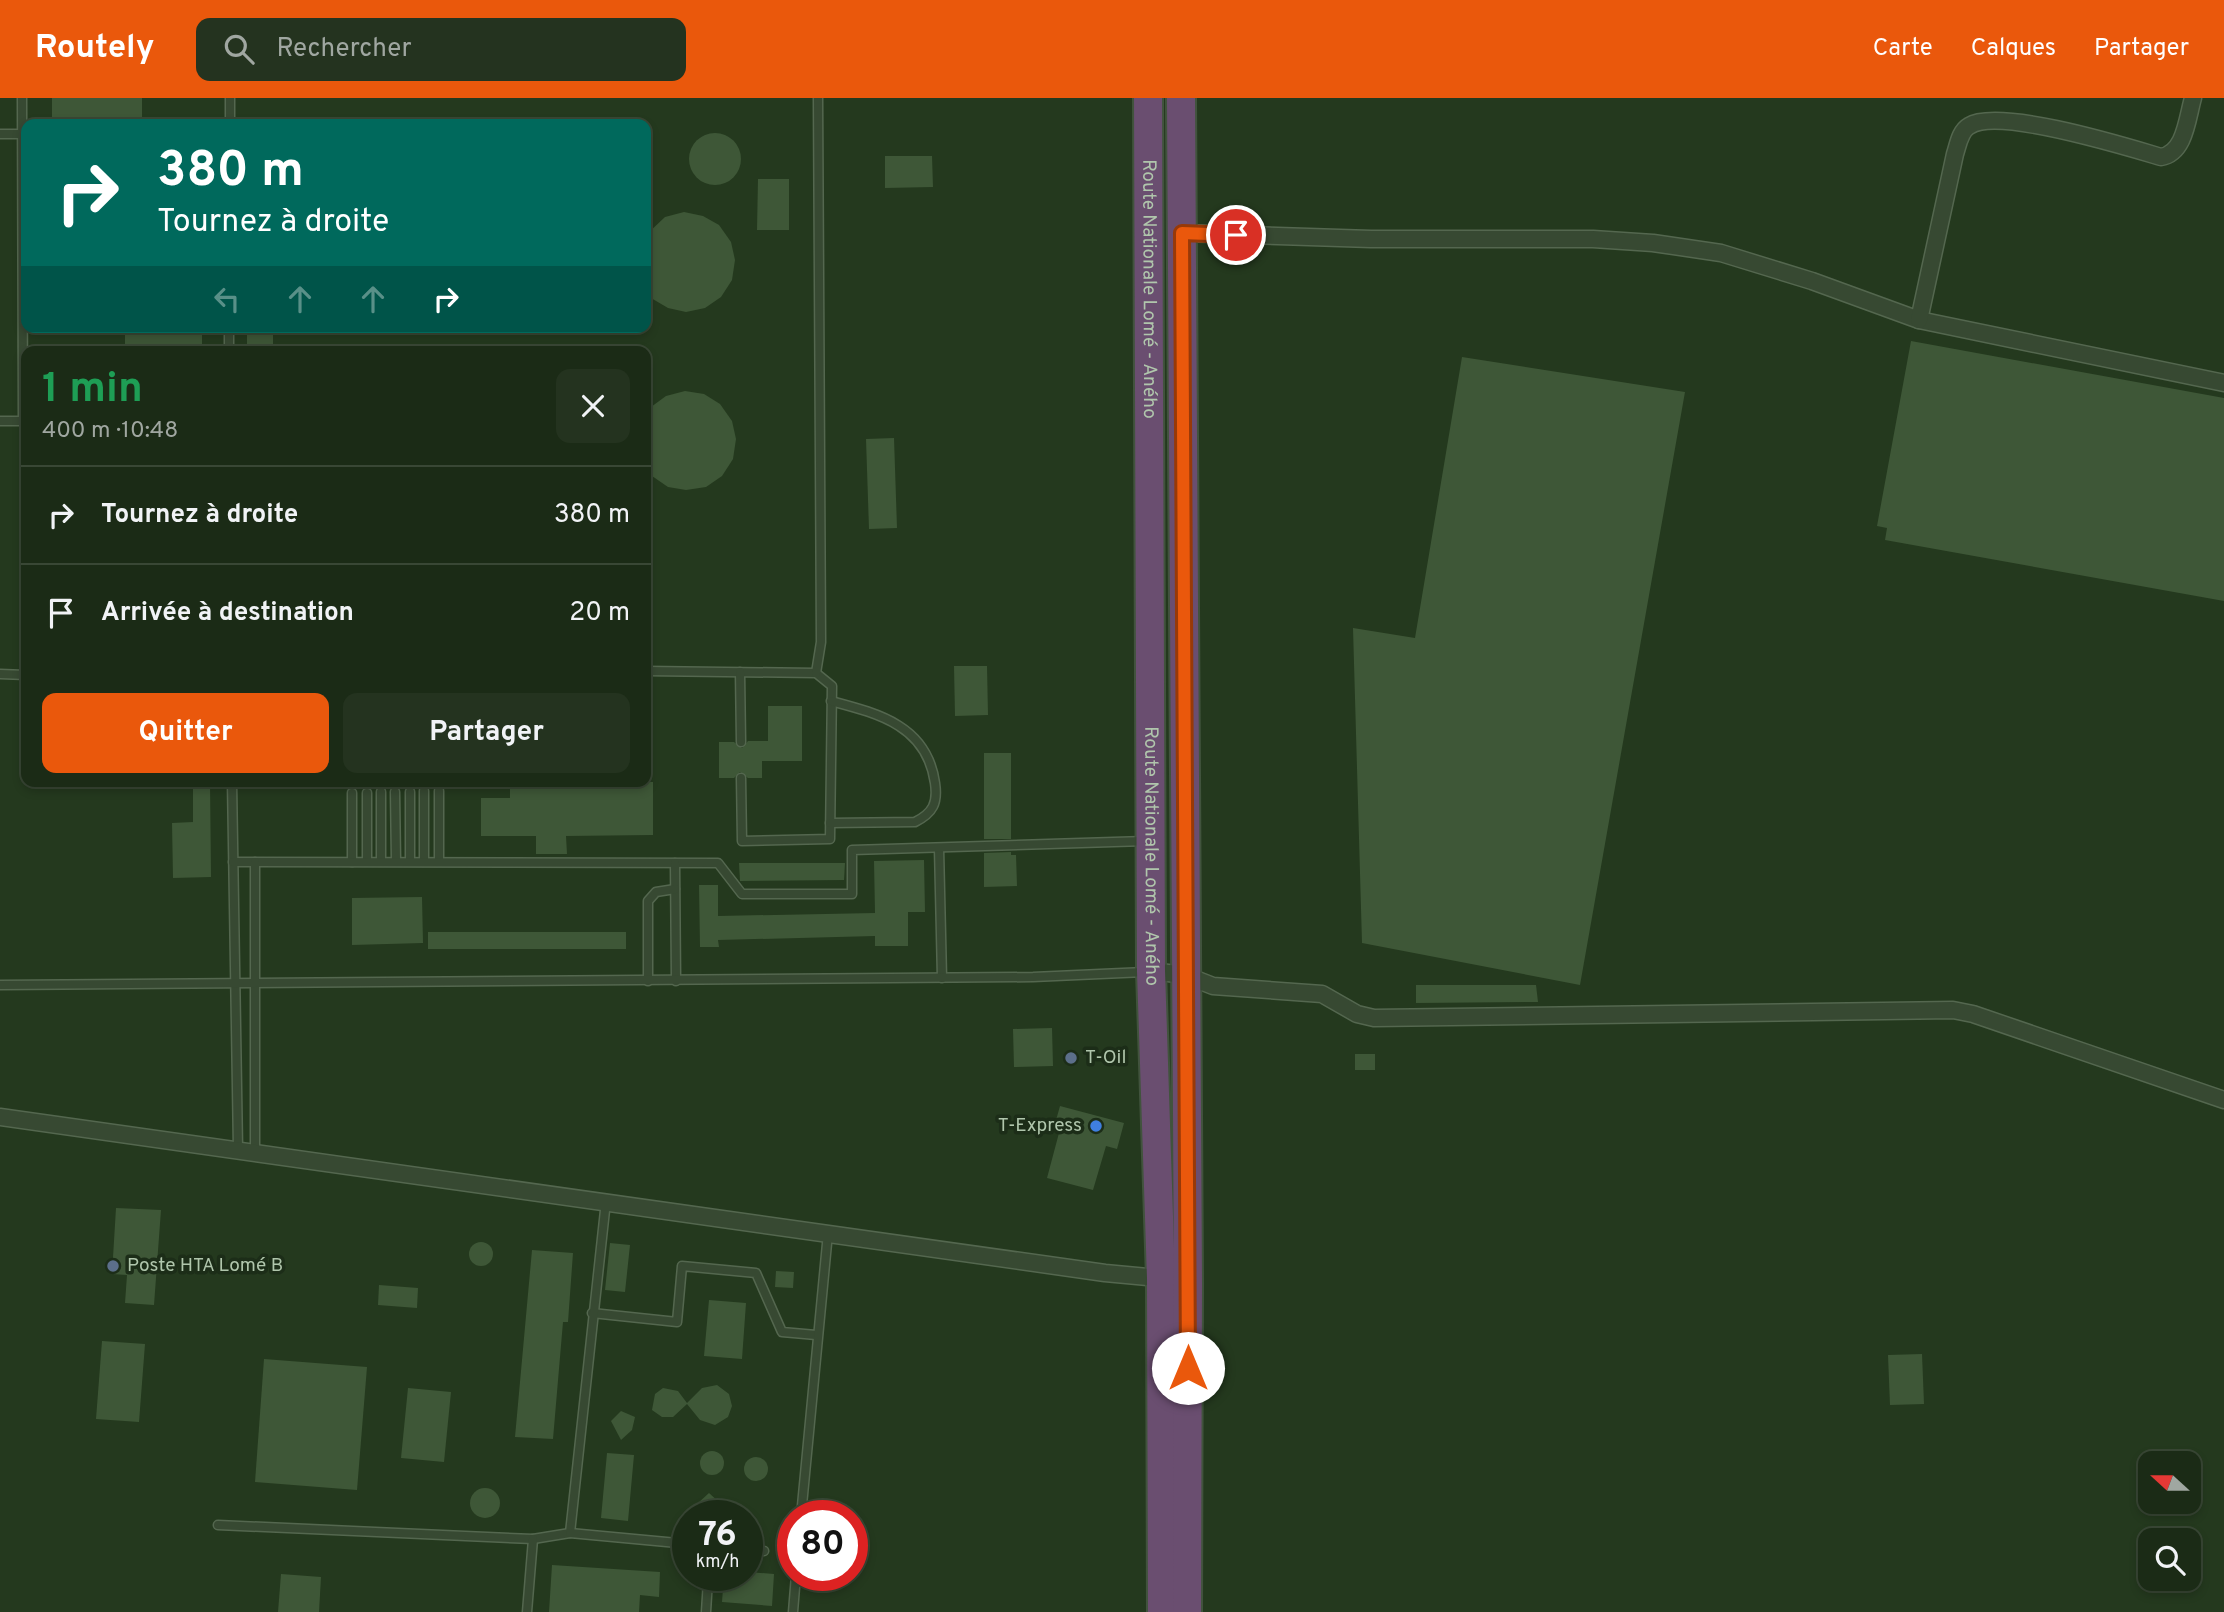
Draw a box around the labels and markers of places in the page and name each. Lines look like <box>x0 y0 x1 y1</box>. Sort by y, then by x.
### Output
pin <box>1206 205 1266 265</box>
place label: T-Oil <box>1085 1046 1126 1070</box>
marker: T-Oil <box>1063 1050 1079 1066</box>
place label: T-Express <box>998 1114 1082 1138</box>
marker: T-Express <box>1088 1118 1104 1134</box>
place label: Poste HTA Lomé B <box>127 1254 283 1278</box>
marker: Poste HTA Lomé B <box>105 1258 121 1274</box>

